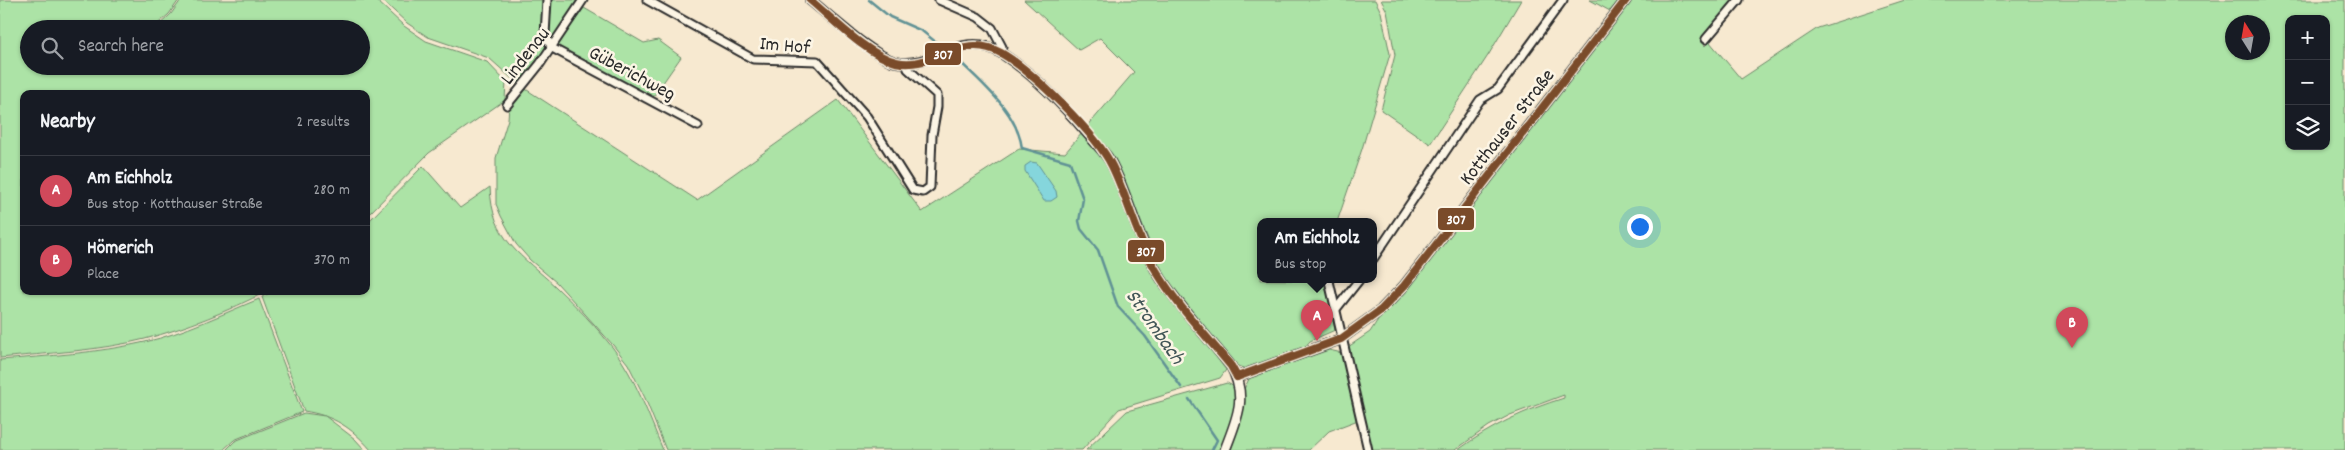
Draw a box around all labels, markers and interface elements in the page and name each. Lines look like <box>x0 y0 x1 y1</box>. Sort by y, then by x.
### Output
north arrow <box>2225 15 2270 60</box>
map controls <box>2285 15 2330 150</box>
button: + <box>2285 15 2330 60</box>
search box <box>20 20 370 75</box>
street label: Lindenau <box>495 22 558 92</box>
street label: Im Hof <box>758 31 812 63</box>
icon: search <box>38 34 66 62</box>
text: Search here <box>78 34 164 61</box>
street label: Güberichweg <box>583 40 680 109</box>
line badge: 307 <box>924 42 962 66</box>
text: 307 <box>933 46 953 66</box>
button: − <box>2285 60 2330 105</box>
street label: Kotthauser Straße <box>1454 64 1563 192</box>
button: layers <box>2285 105 2330 150</box>
text: Nearby <box>40 108 95 138</box>
text: 2 results <box>296 111 350 134</box>
text: Am Eichholz <box>87 166 172 193</box>
text: A <box>52 179 60 202</box>
text: 280 m <box>313 179 350 202</box>
text: Bus stop · Kotthauser Straße <box>87 193 262 216</box>
line badge: 307 <box>1437 207 1475 231</box>
text: 307 <box>1446 211 1466 231</box>
your location <box>1627 214 1653 240</box>
popup <box>1257 218 1377 283</box>
text: Am Eichholz <box>1274 226 1360 253</box>
text: Hömerich <box>87 236 153 263</box>
line badge: 307 <box>1127 239 1165 263</box>
text: 307 <box>1136 243 1156 263</box>
text: B <box>52 249 60 272</box>
text: 370 m <box>313 249 350 272</box>
text: Bus stop <box>1274 253 1326 276</box>
text: Place <box>87 263 119 286</box>
water label: Strombach <box>1117 284 1191 373</box>
pin: A <box>1301 300 1333 341</box>
pin: B <box>2056 307 2088 348</box>

